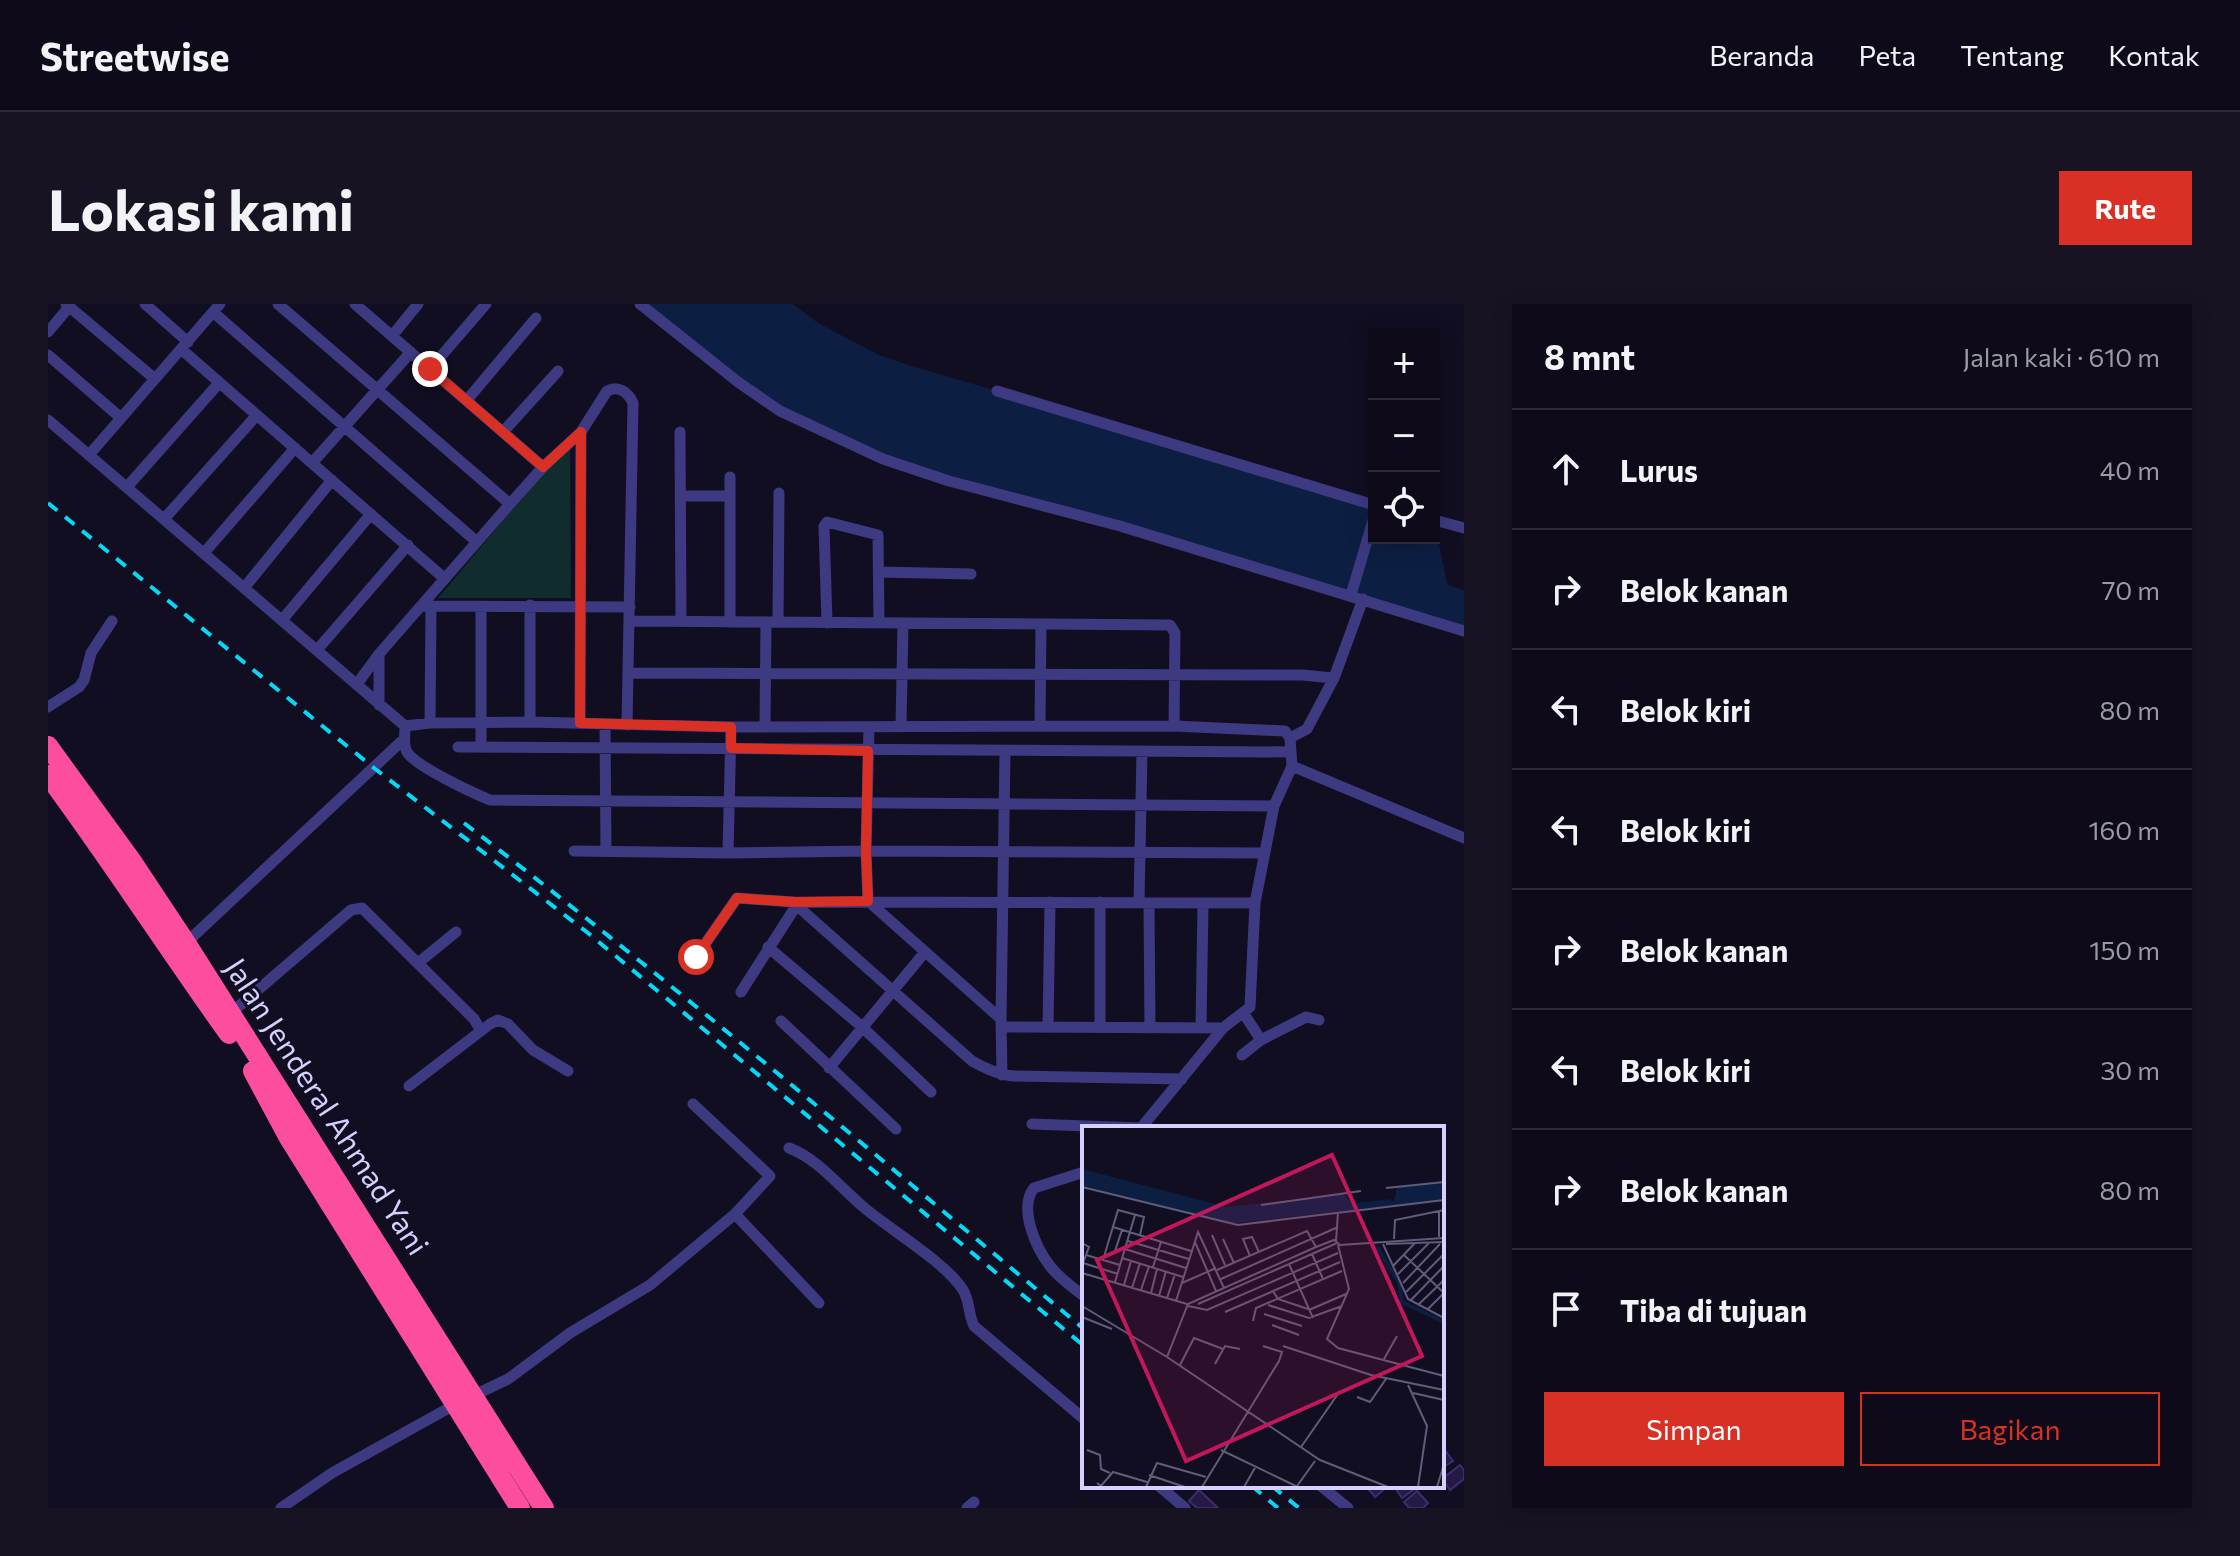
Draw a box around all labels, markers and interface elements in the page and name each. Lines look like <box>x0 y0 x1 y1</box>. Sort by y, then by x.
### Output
text: Streetwise <box>40 32 229 79</box>
text: Beranda <box>1709 38 1814 72</box>
text: Peta <box>1858 38 1916 72</box>
text: Tentang <box>1960 38 2064 72</box>
text: Kontak <box>2108 38 2200 72</box>
button: Rute <box>2059 171 2192 245</box>
text: Lokasi kami <box>48 174 354 243</box>
map controls <box>1368 328 1440 544</box>
button: + <box>1368 328 1440 400</box>
text: 8 mnt <box>1544 335 1635 377</box>
text: Jalan kaki · 610 m <box>1963 341 2160 372</box>
route end <box>412 351 448 387</box>
button: − <box>1368 400 1440 472</box>
icon: ahead <box>1544 447 1588 491</box>
text: Lurus <box>1620 451 1698 488</box>
text: 40 m <box>2100 454 2160 485</box>
button: locate <box>1368 472 1440 544</box>
icon: right <box>1544 567 1588 611</box>
text: Belok kanan <box>1620 571 1788 608</box>
text: 70 m <box>2102 574 2160 605</box>
icon: left <box>1544 687 1588 731</box>
text: Belok kiri <box>1620 691 1751 728</box>
text: 80 m <box>2100 694 2160 725</box>
icon: left <box>1544 807 1588 851</box>
text: Belok kiri <box>1620 811 1751 848</box>
text: 160 m <box>2088 814 2160 845</box>
icon: right <box>1544 927 1588 971</box>
text: Belok kanan <box>1620 931 1788 968</box>
text: 150 m <box>2089 934 2160 965</box>
route start <box>678 939 714 975</box>
street label: Jalan Jenderal Ahmad Yani <box>218 950 438 1261</box>
icon: left <box>1544 1047 1588 1091</box>
text: Belok kiri <box>1620 1051 1751 1088</box>
text: 30 m <box>2101 1054 2160 1085</box>
inset map <box>1082 1126 1444 1488</box>
icon: right <box>1544 1167 1588 1211</box>
text: Belok kanan <box>1620 1171 1788 1208</box>
text: 80 m <box>2100 1174 2160 1205</box>
icon: arrive <box>1544 1287 1588 1331</box>
text: Tiba di tujuan <box>1620 1291 1807 1328</box>
button: Simpan <box>1544 1392 1844 1466</box>
button: Bagikan <box>1860 1392 2160 1466</box>

